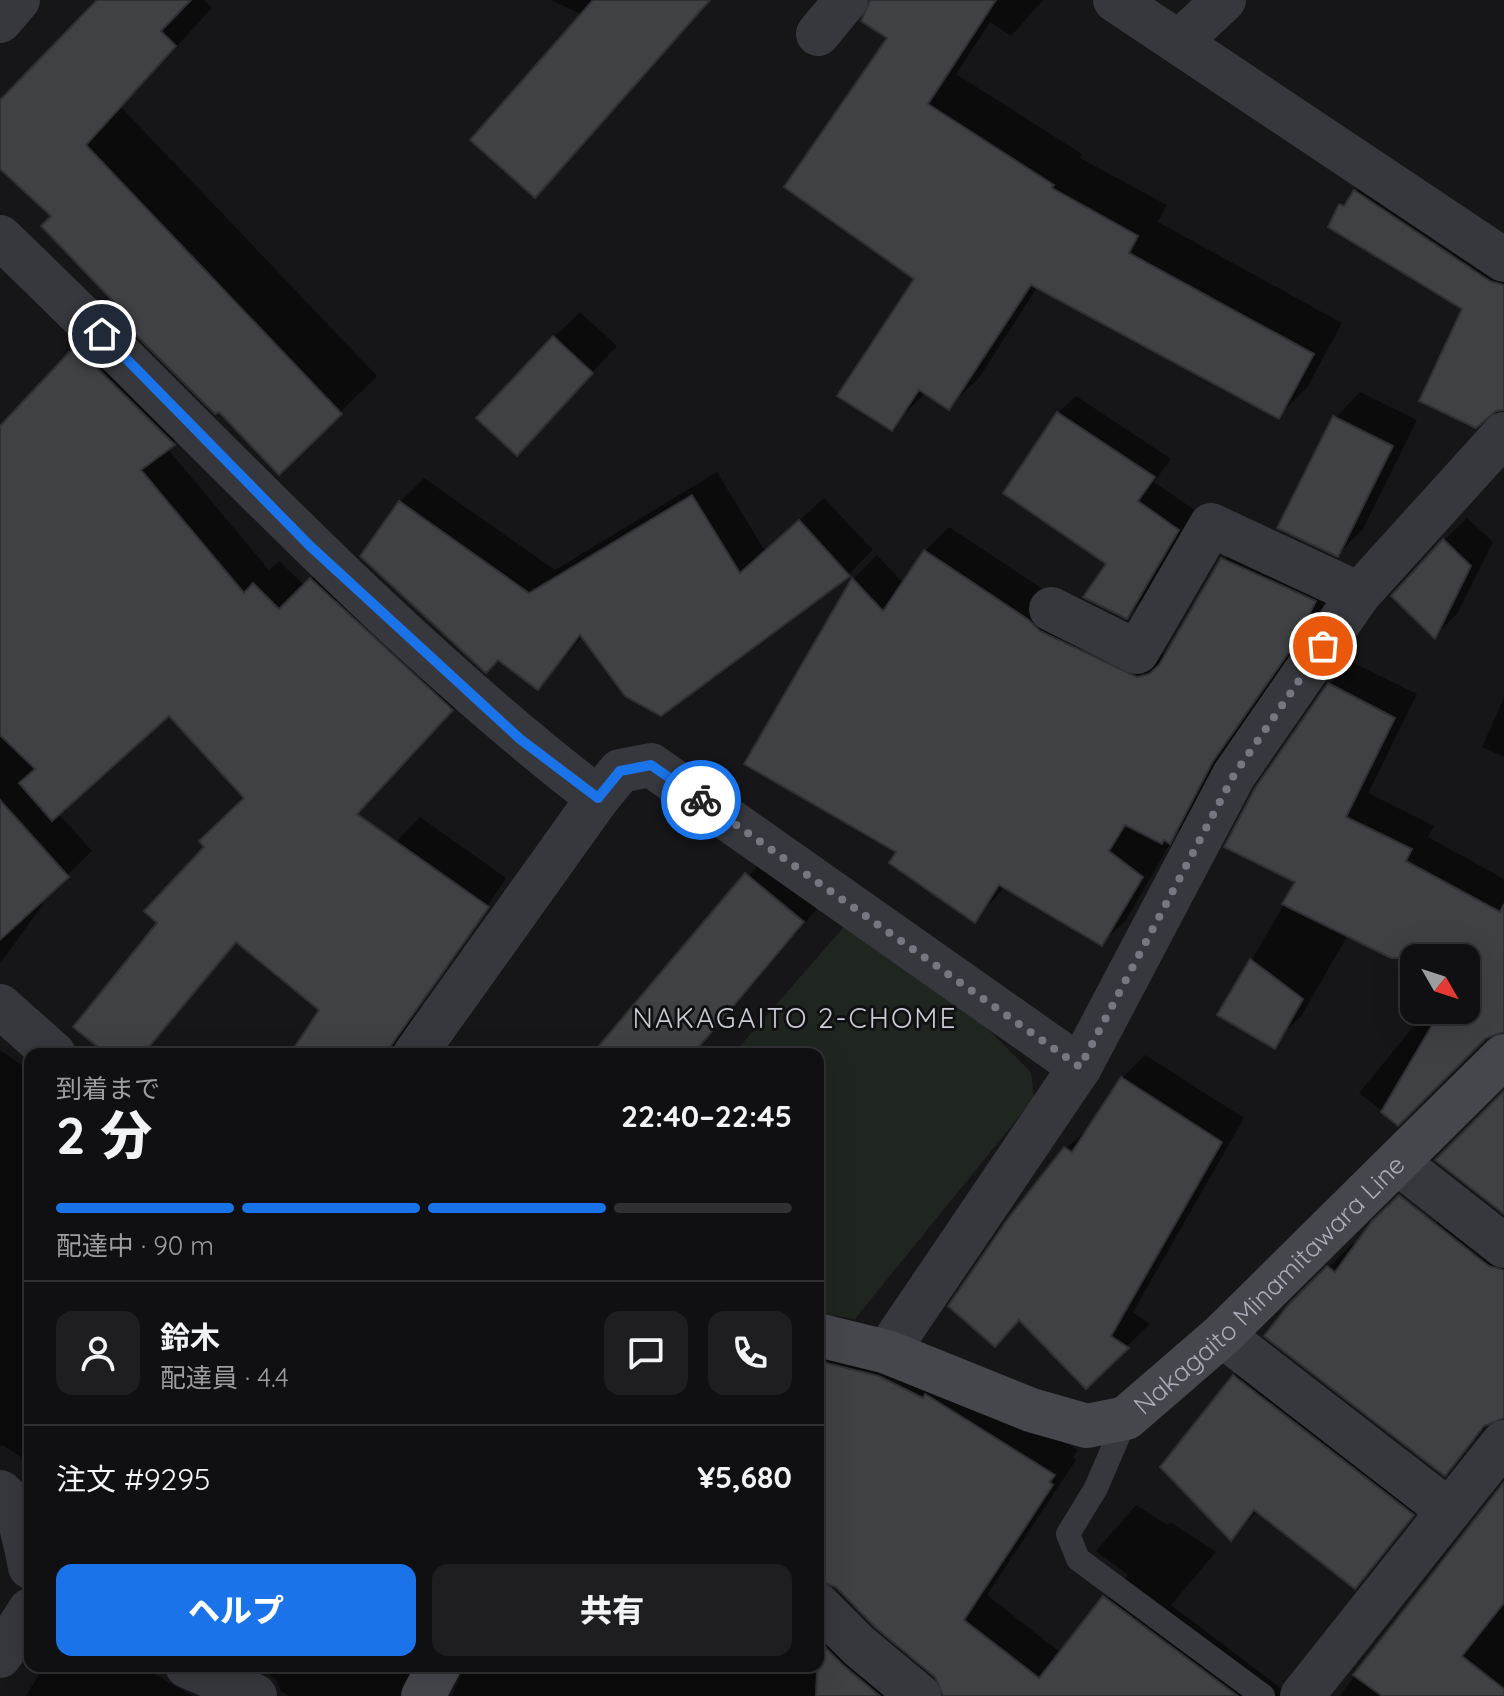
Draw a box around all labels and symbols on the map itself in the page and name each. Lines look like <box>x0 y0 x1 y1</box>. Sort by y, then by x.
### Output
pin <box>68 300 136 368</box>
pin <box>1289 612 1357 680</box>
courier <box>661 760 741 840</box>
north arrow <box>1400 944 1480 1024</box>
district label: NAKAGAITO 2-CHOME <box>633 1000 957 1035</box>
street label: Nakagaito Minamitawara Line <box>1126 1148 1411 1421</box>

